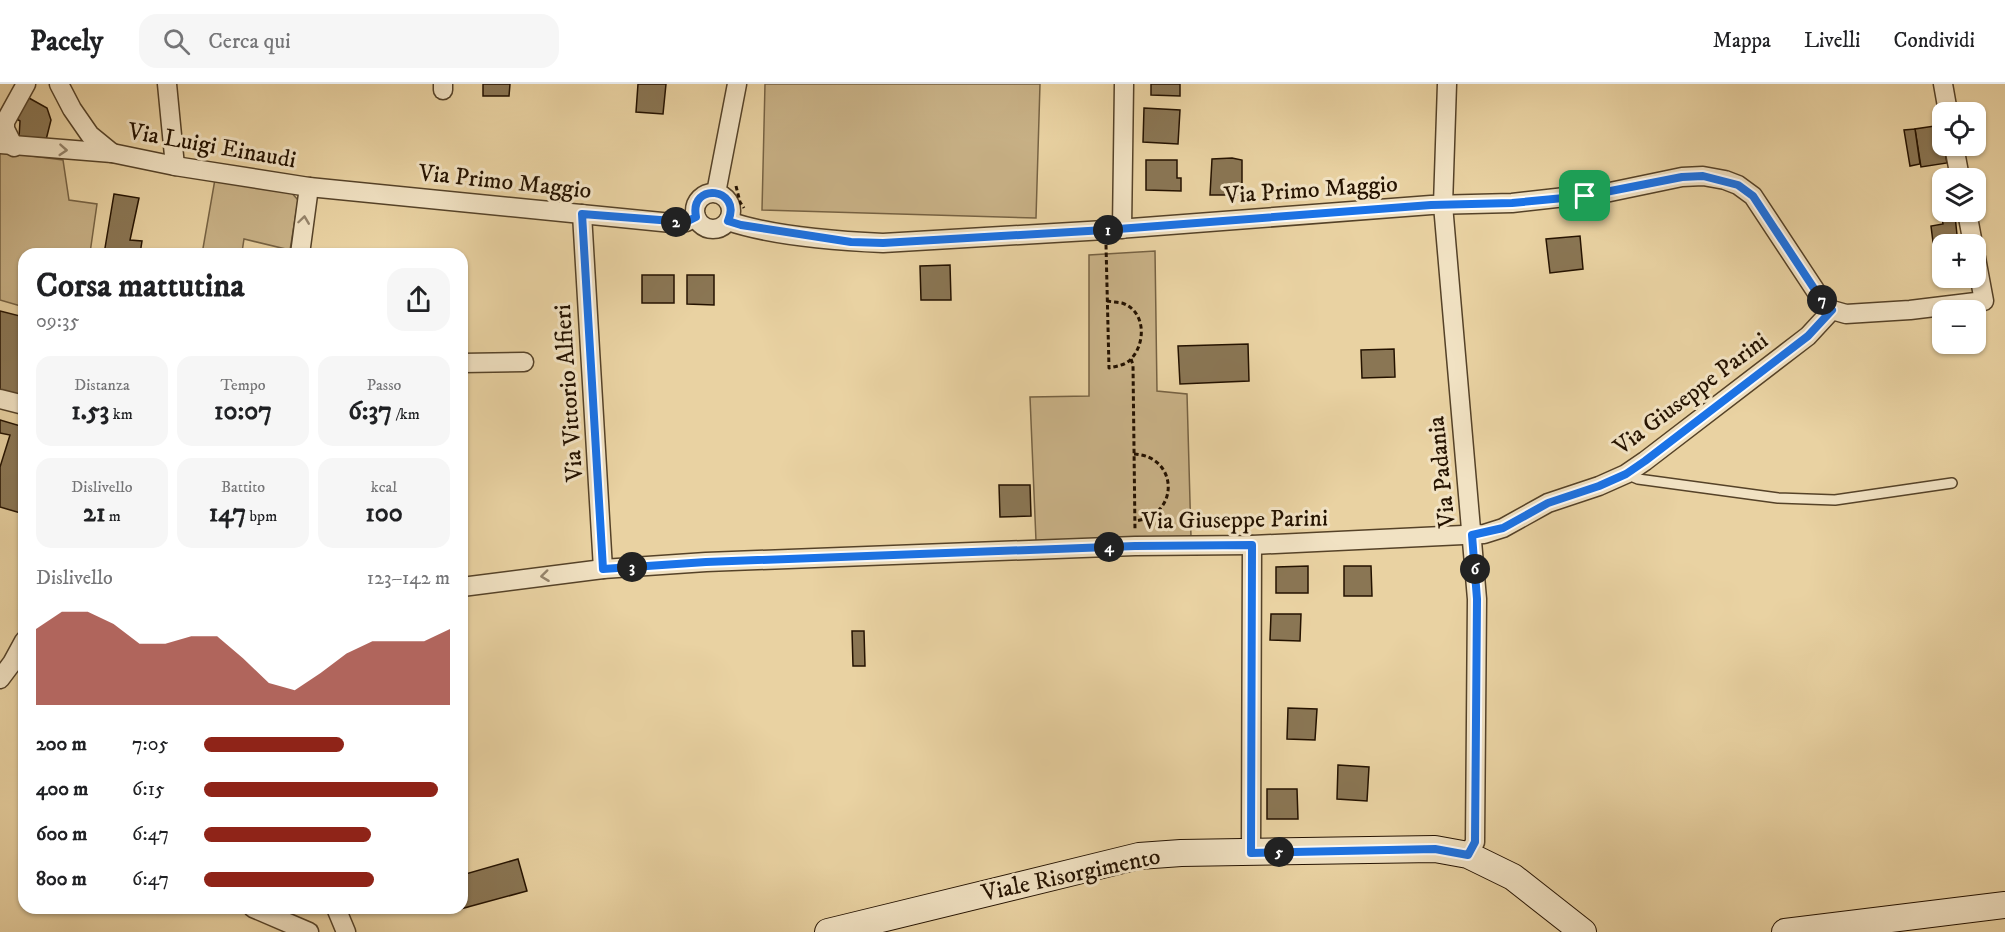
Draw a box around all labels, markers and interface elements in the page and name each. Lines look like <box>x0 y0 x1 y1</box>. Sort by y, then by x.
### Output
search box <box>139 14 559 68</box>
text: Pacely <box>30 24 103 59</box>
icon: search <box>160 25 193 58</box>
text: Cerca qui <box>208 28 291 55</box>
text: Mappa <box>1713 28 1771 54</box>
text: Livelli <box>1804 28 1860 54</box>
text: Condividi <box>1893 28 1975 54</box>
map controls <box>1932 102 1986 354</box>
button: locate <box>1932 102 1986 156</box>
street label: Via Luigi Einaudi <box>125 116 298 176</box>
one-way arrow <box>59 143 68 156</box>
street label: Via Primo Maggio <box>416 158 593 206</box>
button: layers <box>1932 168 1986 222</box>
street label: Via Primo Maggio <box>1222 169 1399 211</box>
pin <box>1559 170 1610 221</box>
icon: arrive <box>1568 179 1601 212</box>
pin: 2 <box>661 207 691 237</box>
text: 2 <box>672 212 680 232</box>
pin: 1 <box>1093 215 1123 245</box>
one-way arrow <box>298 216 310 225</box>
text: 1 <box>1105 220 1111 240</box>
button: + <box>1932 234 1986 288</box>
text: Corsa mattutina <box>36 266 245 307</box>
button: share <box>387 268 450 331</box>
pin: 7 <box>1807 285 1837 315</box>
text: 7 <box>1818 290 1826 310</box>
button: − <box>1932 300 1986 354</box>
street label: Via Vittorio Alfieri <box>548 303 590 484</box>
text: 09:35 <box>36 309 79 334</box>
street label: Via Giuseppe Parini <box>1607 326 1774 463</box>
text: Distanza <box>74 375 130 395</box>
text: Tempo <box>221 375 265 395</box>
text: Passo <box>367 375 401 395</box>
text: 1.53 <box>71 395 109 428</box>
text: 10:07 <box>214 395 272 428</box>
text: 6:37 <box>348 395 392 428</box>
text: km <box>109 404 133 424</box>
text: /km <box>392 404 420 424</box>
street label: Via Padania <box>1421 414 1463 530</box>
text: Dislivello <box>71 477 133 497</box>
text: Battito <box>221 477 265 497</box>
text: kcal <box>371 477 397 497</box>
text: 21 <box>83 497 105 530</box>
text: 147 <box>209 497 246 530</box>
text: 100 <box>365 497 403 530</box>
street label: Via Giuseppe Parini <box>1141 503 1328 537</box>
text: m <box>105 506 121 526</box>
text: bpm <box>246 506 277 526</box>
pin: 4 <box>1094 532 1124 562</box>
text: 4 <box>1104 537 1114 557</box>
pin: 3 <box>617 552 647 582</box>
pin: 6 <box>1460 554 1490 584</box>
text: 3 <box>629 557 635 577</box>
text: 6 <box>1471 559 1479 579</box>
text: Dislivello <box>36 566 113 591</box>
text: 123–142 m <box>367 566 450 591</box>
one-way arrow <box>541 570 550 582</box>
text: 200 m <box>36 732 87 757</box>
text: 7:05 <box>132 732 168 757</box>
text: 400 m <box>36 777 88 802</box>
text: 6:15 <box>132 777 165 802</box>
text: 600 m <box>36 822 87 847</box>
text: 6:47 <box>132 822 169 847</box>
pin: 5 <box>1264 837 1294 867</box>
street label: Viale Risorgimento <box>978 841 1163 909</box>
text: 5 <box>1275 842 1283 862</box>
text: 800 m <box>36 867 87 892</box>
text: 6:47 <box>132 867 169 892</box>

